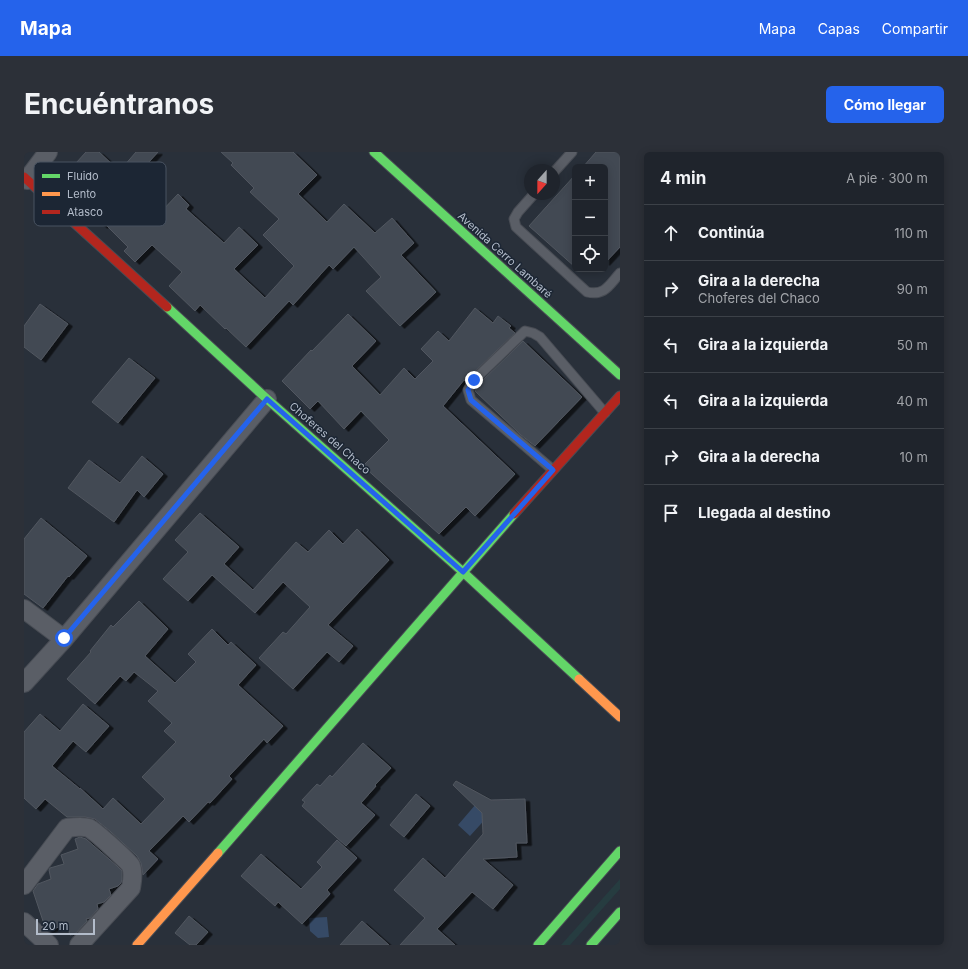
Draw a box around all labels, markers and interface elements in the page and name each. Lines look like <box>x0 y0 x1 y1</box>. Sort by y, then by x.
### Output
text: Mapa <box>20 17 72 40</box>
text: Mapa <box>759 20 796 37</box>
text: Capas <box>818 20 860 37</box>
text: Compartir <box>882 20 948 37</box>
button: Cómo llegar <box>826 86 944 123</box>
text: Encuéntranos <box>24 87 214 121</box>
legend <box>34 162 166 226</box>
north arrow <box>524 164 560 200</box>
map controls <box>572 164 608 272</box>
button: + <box>572 164 608 200</box>
text: 4 min <box>660 168 706 188</box>
text: Fluido <box>67 169 99 183</box>
text: A pie · 300 m <box>846 170 928 186</box>
text: Lento <box>67 187 97 201</box>
button: − <box>572 200 608 236</box>
text: Atasco <box>67 205 103 219</box>
street label: Avenida Cerro Lambaré <box>455 209 555 301</box>
icon: ahead <box>660 222 682 244</box>
text: Continúa <box>698 223 765 242</box>
text: 110 m <box>894 225 928 241</box>
button: locate <box>572 236 608 272</box>
text: Gira a la derecha <box>698 271 820 290</box>
icon: right <box>660 278 682 300</box>
text: 90 m <box>897 281 928 297</box>
text: Choferes del Chaco <box>698 290 820 306</box>
icon: left <box>660 334 682 356</box>
text: Gira a la izquierda <box>698 335 828 354</box>
text: 50 m <box>897 337 928 353</box>
route end <box>465 371 483 389</box>
icon: left <box>660 390 682 412</box>
text: Gira a la izquierda <box>698 391 828 410</box>
text: 40 m <box>896 393 928 409</box>
street label: Choferes del Chaco <box>287 399 374 477</box>
icon: right <box>660 446 682 468</box>
text: Gira a la derecha <box>698 447 820 466</box>
text: 10 m <box>899 449 928 465</box>
icon: arrive <box>660 502 682 524</box>
text: Llegada al destino <box>698 503 831 522</box>
route start <box>55 629 73 647</box>
scale bar <box>36 917 95 936</box>
text: 20 m <box>42 919 68 933</box>

